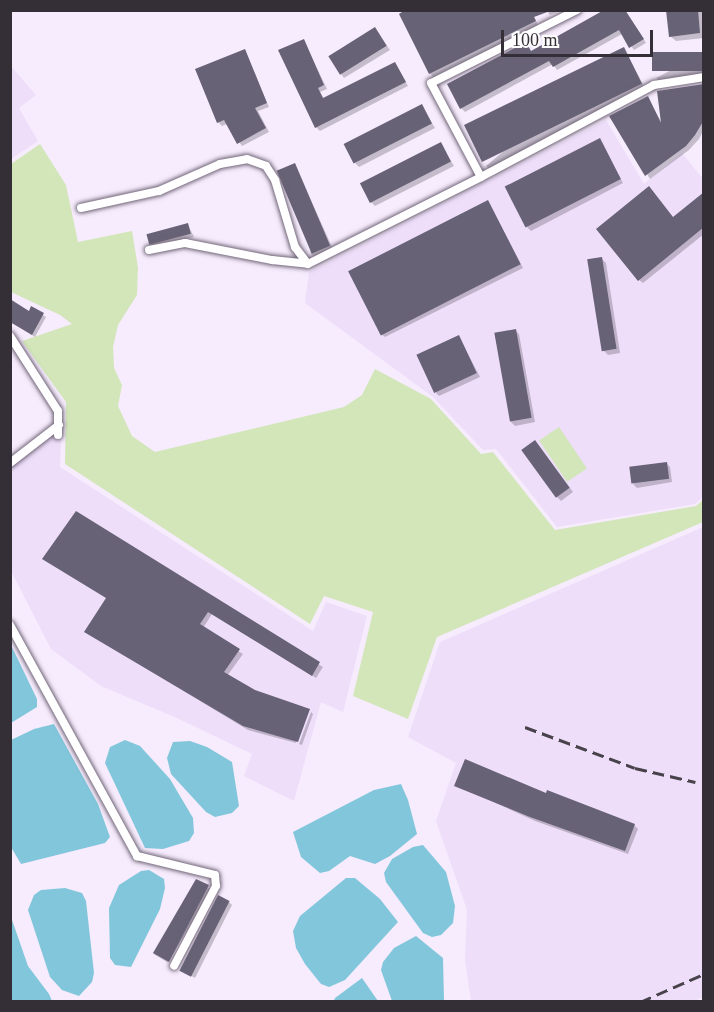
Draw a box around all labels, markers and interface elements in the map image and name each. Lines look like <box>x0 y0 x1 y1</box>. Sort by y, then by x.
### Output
scale bar <box>504 18 656 56</box>
text: 100 m <box>512 30 558 50</box>

